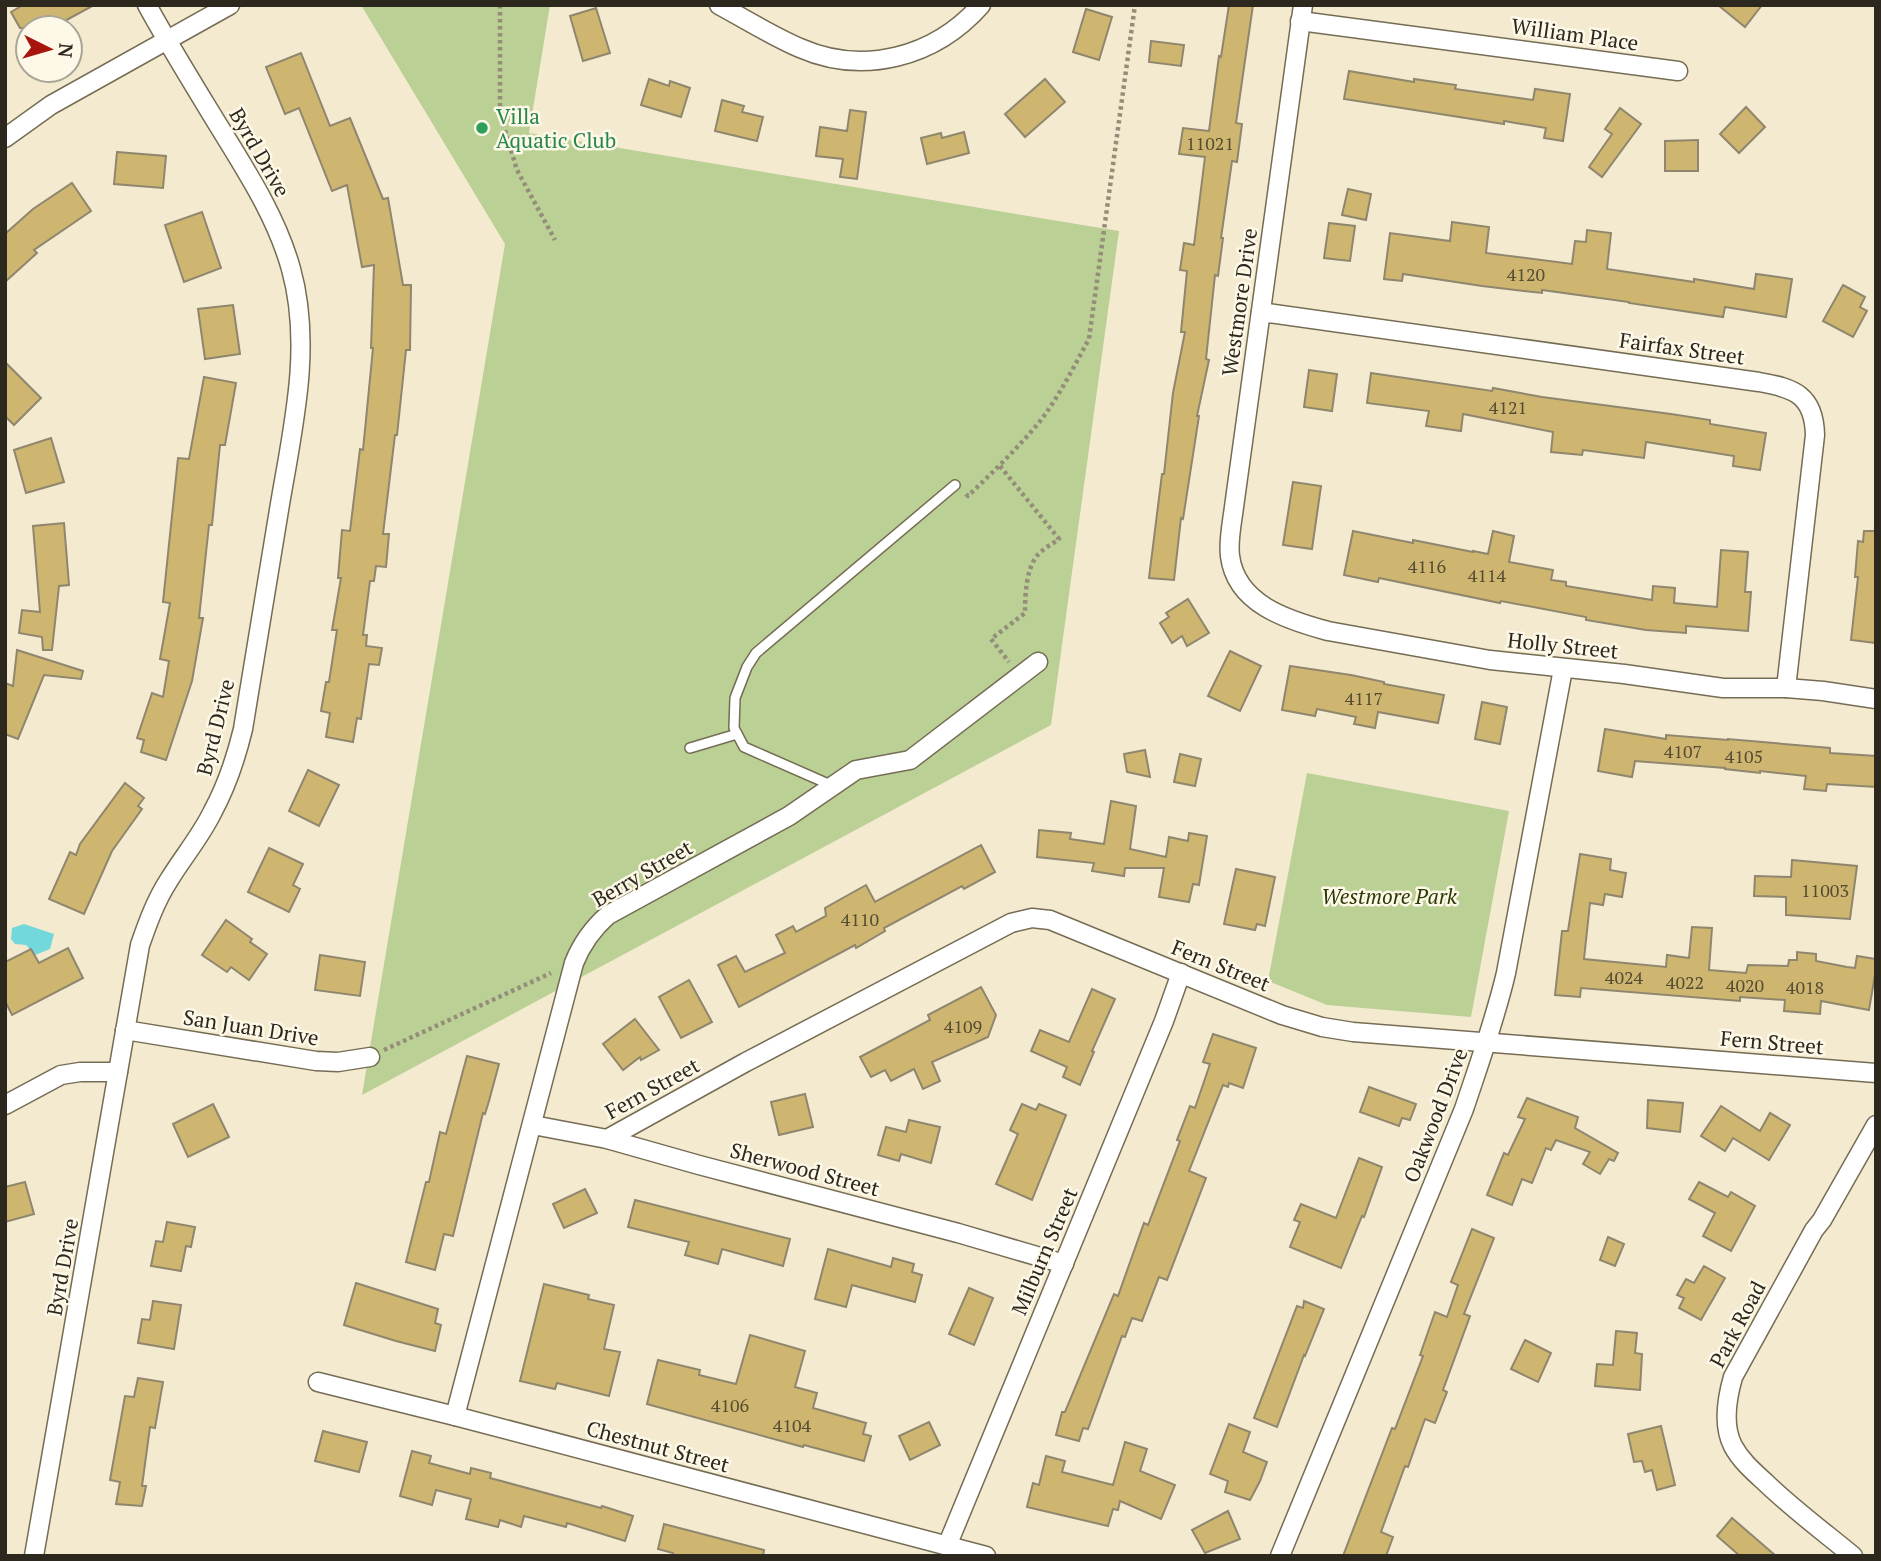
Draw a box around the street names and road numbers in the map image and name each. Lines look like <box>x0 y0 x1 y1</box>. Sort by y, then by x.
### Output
street label: William Place <box>1510 11 1640 57</box>
street label: Byrd Drive <box>223 102 297 202</box>
street label: Westmore Drive <box>1215 226 1263 378</box>
street label: Fairfax Street <box>1618 325 1747 371</box>
street label: Holly Street <box>1506 625 1620 665</box>
street label: Byrd Drive <box>190 676 240 778</box>
street label: Berry Street <box>587 833 698 913</box>
street label: Fern Street <box>1168 933 1274 997</box>
street label: San Juan Drive <box>181 1002 321 1052</box>
street label: Fern Street <box>1719 1024 1825 1060</box>
street label: Oakwood Drive <box>1396 1044 1474 1186</box>
street label: Fern Street <box>600 1051 704 1125</box>
street label: Sherwood Street <box>727 1136 883 1202</box>
street label: Milburn Street <box>1005 1183 1084 1319</box>
street label: Byrd Drive <box>40 1216 84 1318</box>
street label: Park Road <box>1703 1276 1772 1372</box>
street label: Chestnut Street <box>584 1413 733 1479</box>

